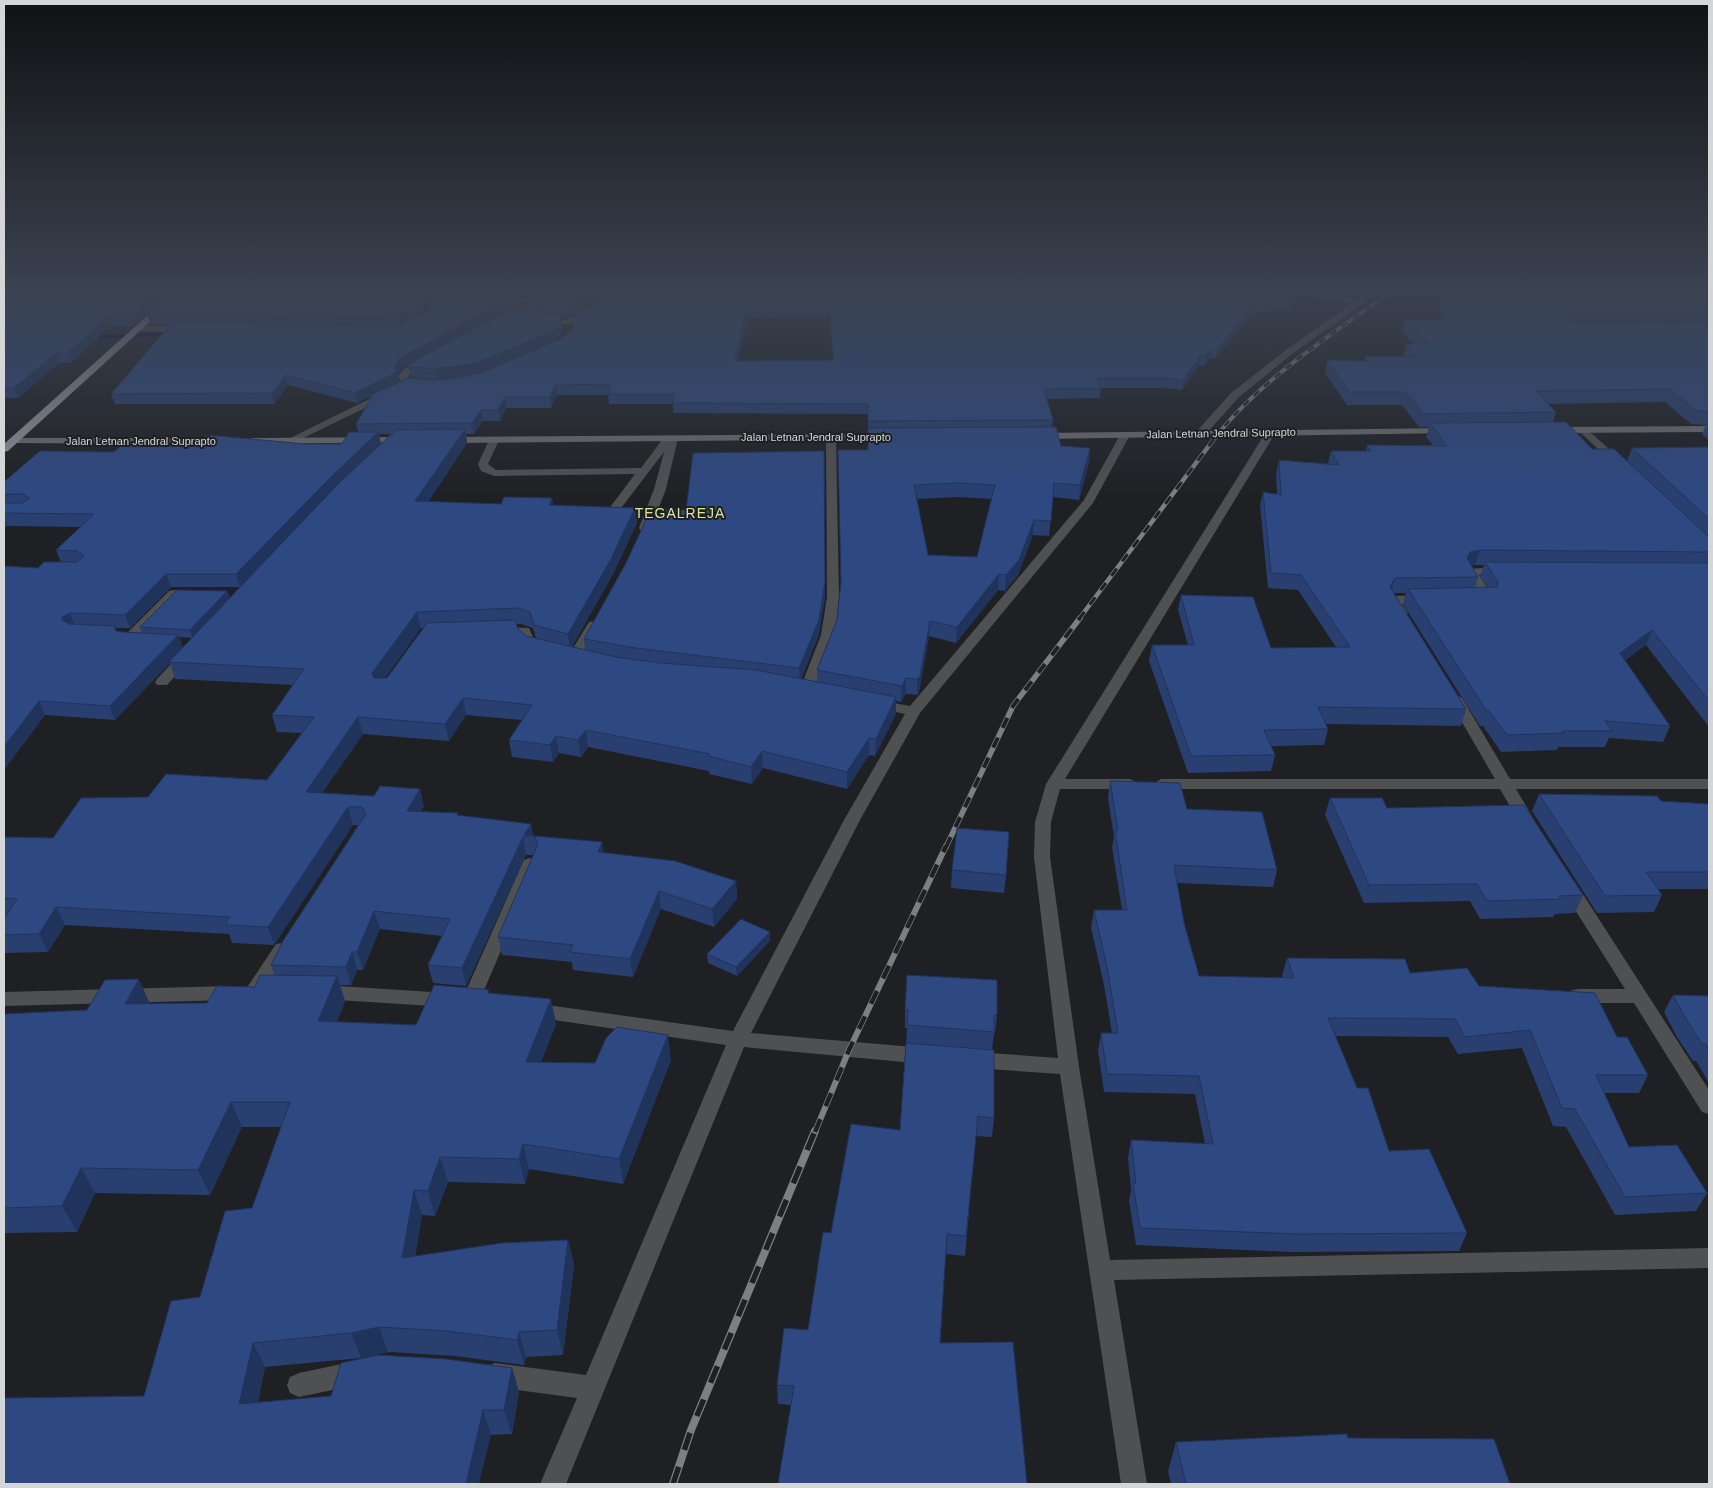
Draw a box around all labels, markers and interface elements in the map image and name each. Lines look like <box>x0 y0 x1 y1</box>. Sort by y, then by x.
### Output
street label: Jalan Letnan Jendral Suprapto <box>1146 426 1296 440</box>
street label: Jalan Letnan Jendral Suprapto <box>741 431 891 443</box>
street label: Jalan Letnan Jendral Suprapto <box>66 435 216 447</box>
district label: TEGALREJA <box>635 505 725 521</box>

